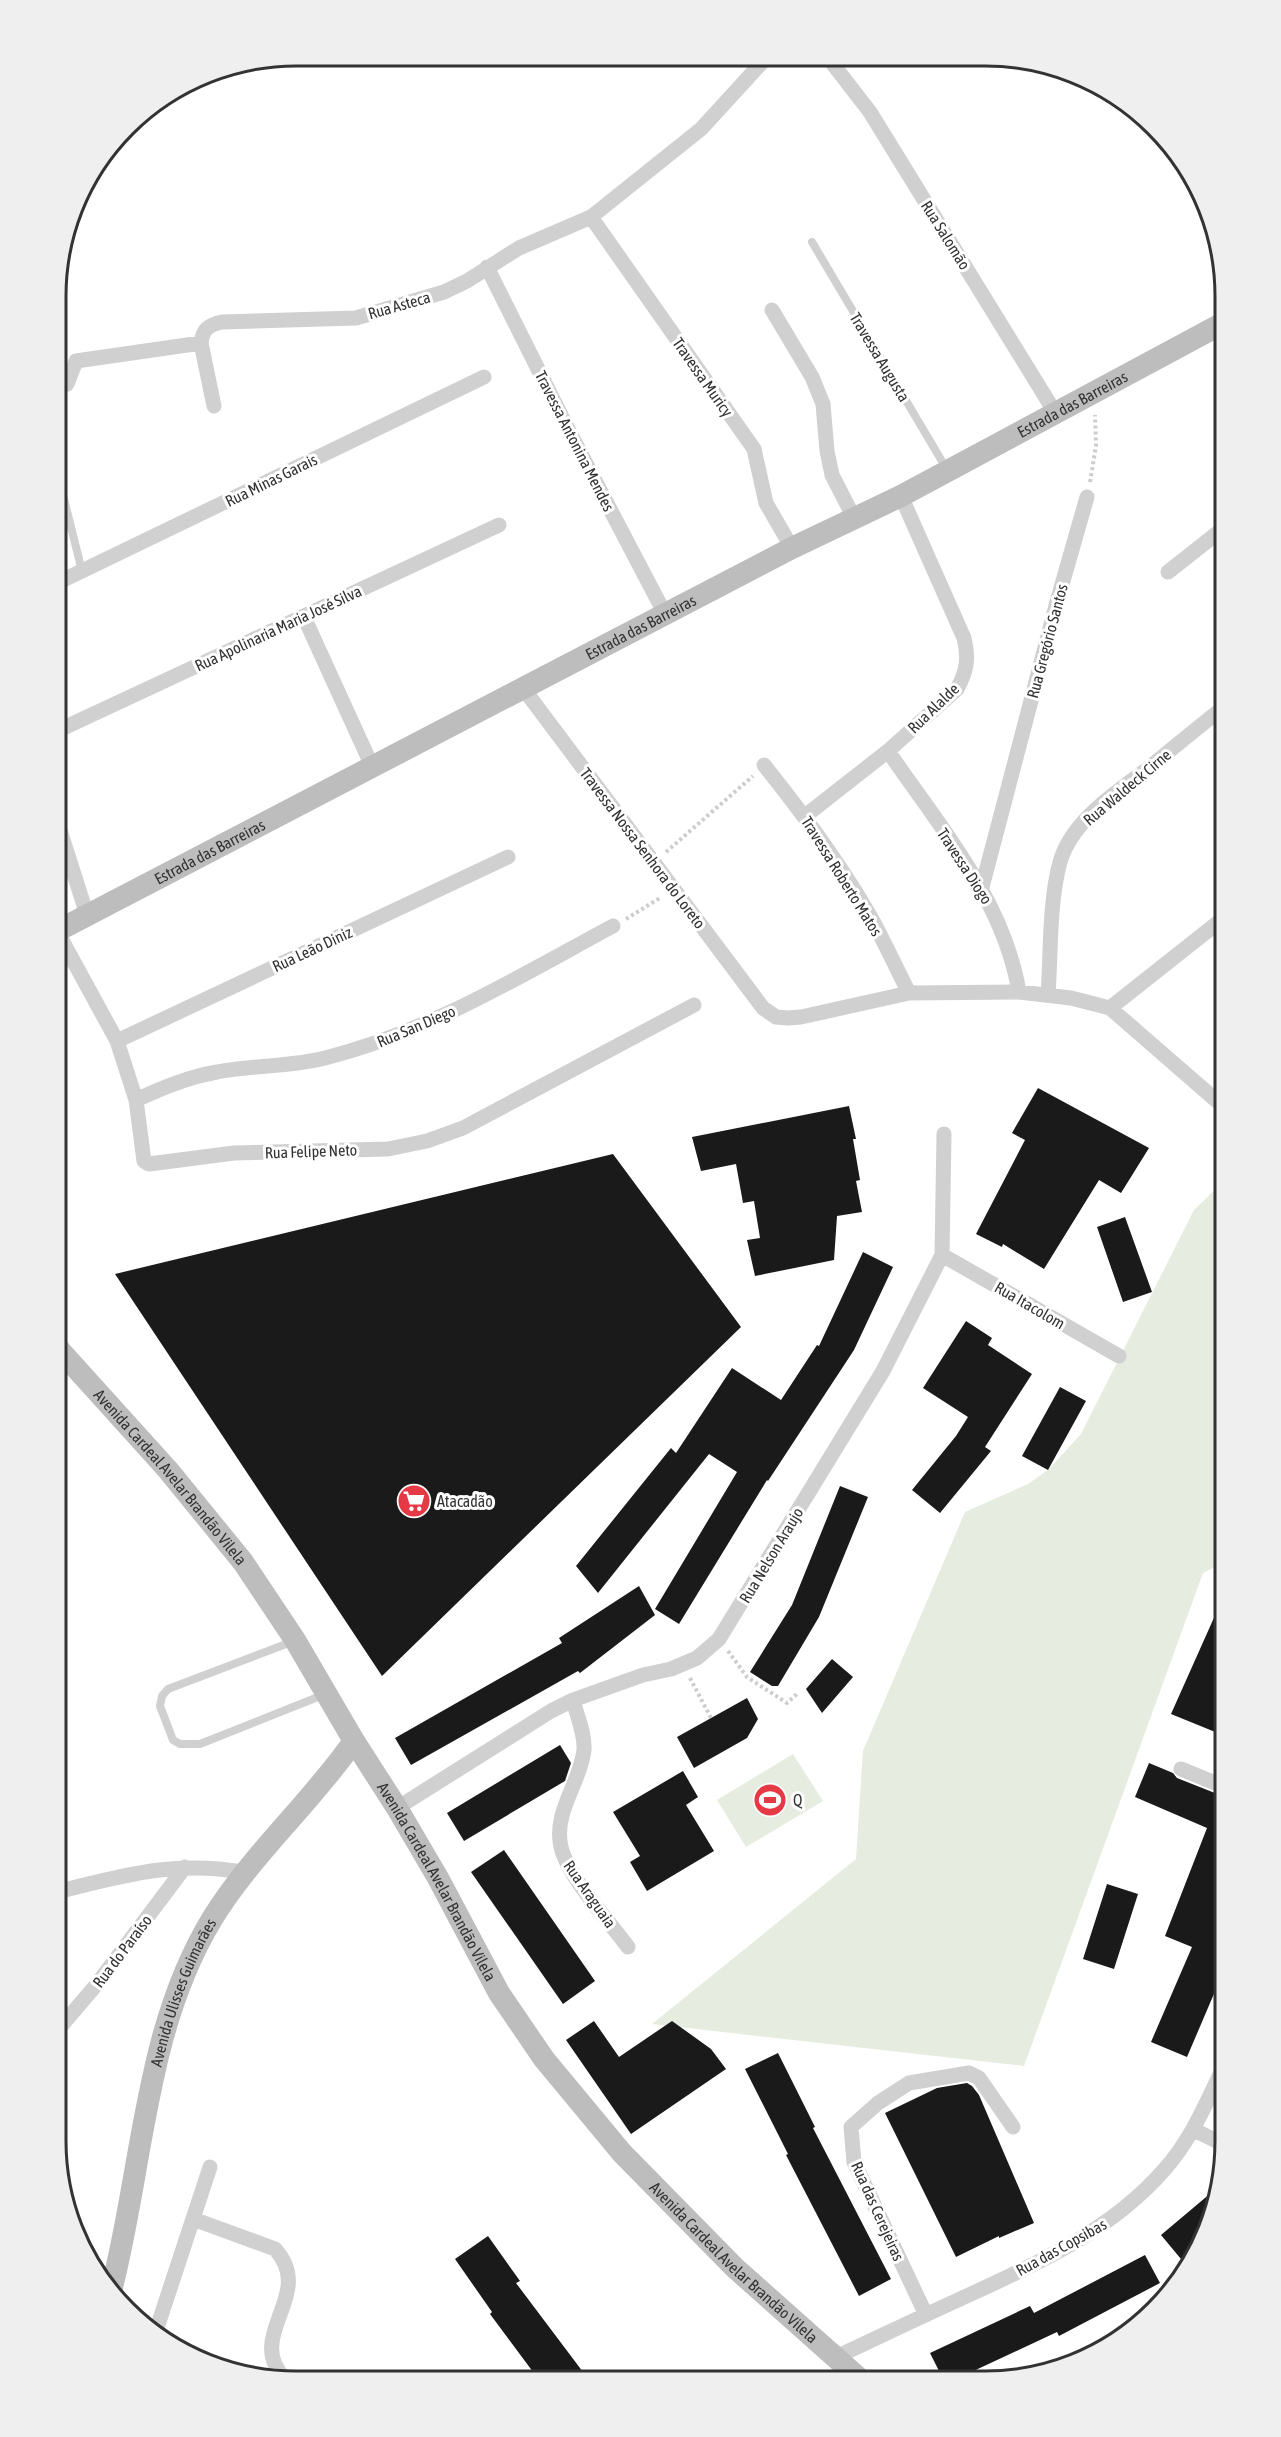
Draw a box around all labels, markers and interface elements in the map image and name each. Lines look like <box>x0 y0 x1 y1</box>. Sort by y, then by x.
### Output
street label: Rua Salomão <box>918 197 974 273</box>
street label: Rua Asteca <box>366 288 432 322</box>
street label: Travessa Augusta <box>846 309 914 405</box>
street label: Travessa Muricy <box>668 334 737 421</box>
street label: Estrada das Barreiras <box>1014 367 1131 441</box>
street label: Travessa Antonina Mendes <box>532 368 618 515</box>
street label: Rua Minas Garais <box>222 450 320 510</box>
street label: Rua Apolinaria Maria José Silva <box>192 581 365 675</box>
street label: Rua Gregório Santos <box>1023 582 1072 700</box>
street label: Estrada das Barreiras <box>582 591 699 663</box>
street label: Rua Alalde <box>904 679 962 737</box>
street label: Rua Waldeck Cirne <box>1080 745 1174 829</box>
street label: Travessa Nossa Senhora do Loreto <box>577 764 709 932</box>
street label: Travessa Roberto Matos <box>798 813 886 939</box>
street label: Estrada das Barreiras <box>151 815 268 888</box>
street label: Travessa Diogo <box>933 825 996 908</box>
street label: Rua Leão Diniz <box>269 923 355 975</box>
street label: Rua San Diego <box>374 1001 458 1052</box>
street label: Rua Felipe Neto <box>265 1140 358 1163</box>
street label: Rua Itacolom <box>992 1278 1068 1332</box>
street label: Avenida Cardeal Avelar Brandão Vilela <box>90 1386 250 1568</box>
supermarket icon: Atacadão <box>396 1483 432 1519</box>
place label: Atacadão <box>437 1492 493 1510</box>
street label: Rua Nelson Araujo <box>735 1504 807 1606</box>
street label: Avenida Cardeal Avelar Brandão Vilela <box>374 1779 500 1984</box>
sports icon: Q <box>752 1782 788 1818</box>
place label: Q <box>793 1791 803 1809</box>
street label: Rua Araguaia <box>559 1857 620 1932</box>
street label: Rua do Paraíso <box>89 1911 155 1991</box>
street label: Avenida Ulisses Guimarães <box>147 1915 220 2068</box>
street label: Rua das Cerejeiras <box>847 2159 908 2264</box>
street label: Avenida Cardeal Avelar Brandão Vilela <box>646 2178 822 2346</box>
street label: Rua das Copsibas <box>1013 2215 1110 2280</box>

